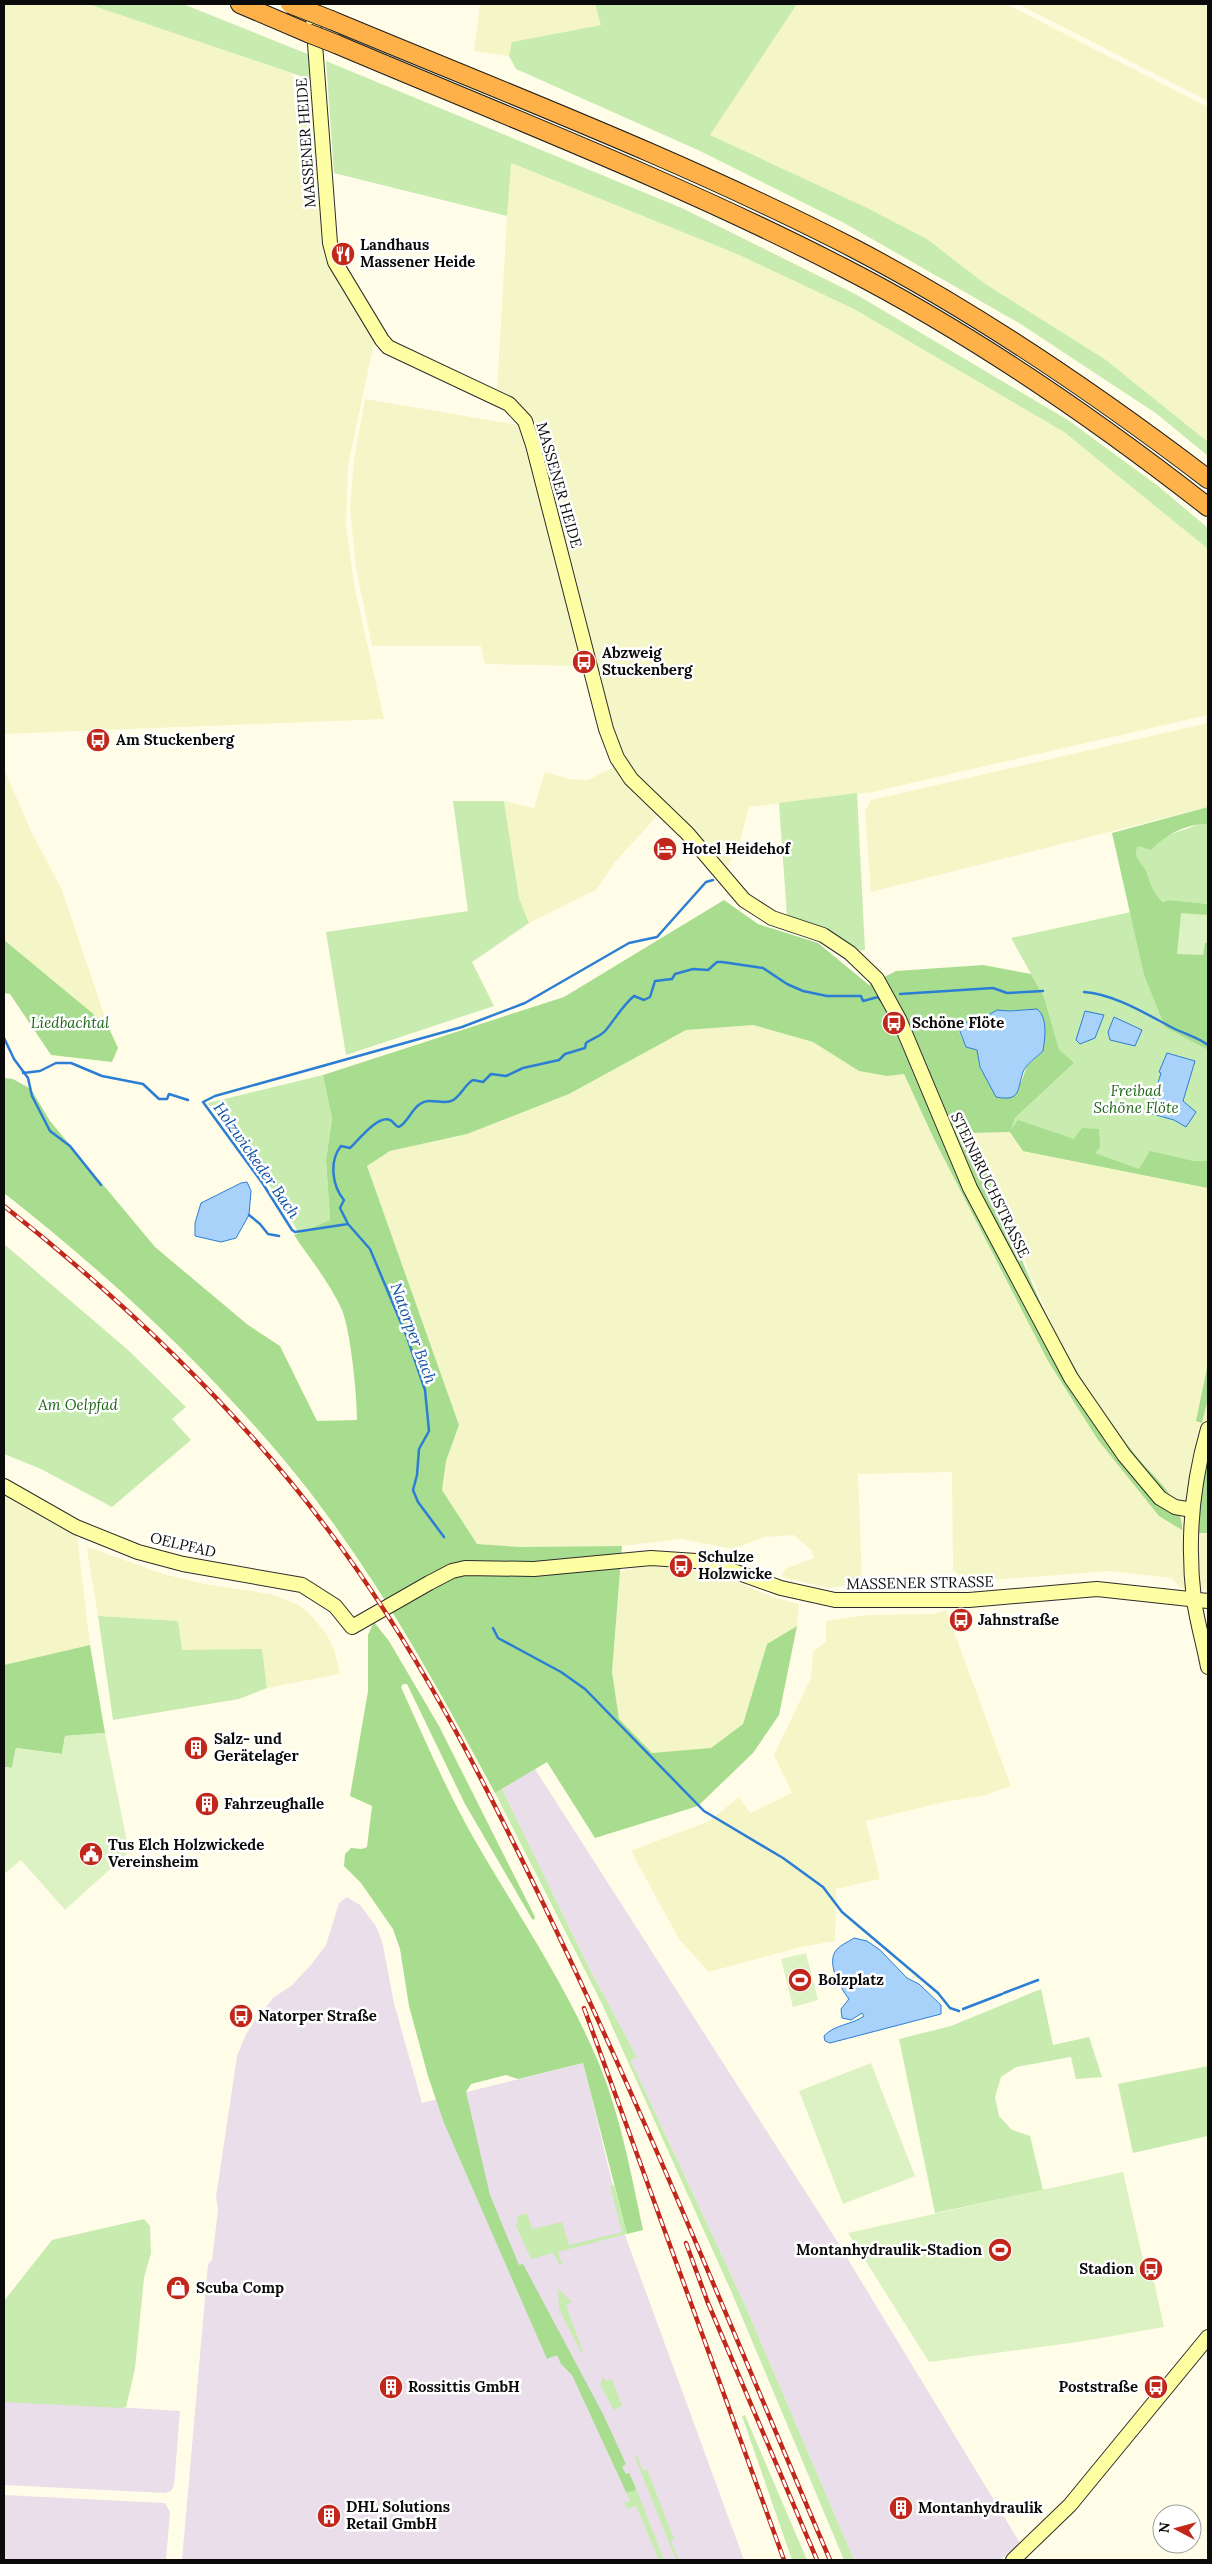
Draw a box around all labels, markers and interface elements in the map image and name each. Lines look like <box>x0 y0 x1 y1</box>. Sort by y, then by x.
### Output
street label: MASSENER HEIDE <box>291 78 320 209</box>
place label: Landhaus Massener Heide <box>360 235 475 271</box>
restaurant icon: Landhaus Massener Heide <box>330 241 356 267</box>
street label: MASSENER HEIDE <box>532 420 587 550</box>
place label: Abzweig Stuckenberg <box>602 643 693 679</box>
bus stop icon: Abzweig Stuckenberg <box>571 649 597 675</box>
bus stop icon: Am Stuckenberg <box>85 727 111 753</box>
place label: Am Stuckenberg <box>116 730 235 749</box>
hotel icon: Hotel Heidehof <box>652 836 678 862</box>
place label: Hotel Heidehof <box>682 839 792 858</box>
bus stop icon: Schöne Flöte <box>881 1010 907 1036</box>
park label: Liedbachtal <box>31 1013 110 1032</box>
place label: Schöne Flöte <box>912 1013 1004 1032</box>
park label: Freibad Schöne Flöte <box>1093 1081 1179 1117</box>
water label: Holzwickeder Bach <box>209 1098 305 1222</box>
street label: STEINBRUCHSTRASSE <box>947 1109 1034 1261</box>
water label: Natorper Bach <box>387 1280 441 1386</box>
park label: Am Oelpfad <box>37 1395 118 1414</box>
street label: OELPFAD <box>148 1528 218 1561</box>
place label: Schulze Holzwicke <box>698 1547 772 1583</box>
bus stop icon: Schulze Holzwicke <box>668 1553 694 1579</box>
street label: MASSENER STRASSE <box>846 1572 994 1593</box>
bus stop icon: Jahnstraße <box>948 1607 974 1633</box>
place label: Jahnstraße <box>978 1610 1059 1629</box>
place label: Salz- und Gerätelager <box>214 1729 299 1765</box>
building icon: Salz- und Gerätelager <box>183 1735 209 1761</box>
building icon: Fahrzeughalle <box>194 1791 220 1817</box>
place label: Fahrzeughalle <box>224 1794 324 1813</box>
place label: Tus Elch Holzwickede Vereinsheim <box>108 1835 264 1871</box>
public building icon: Tus Elch Holzwickede Vereinsheim <box>78 1841 104 1867</box>
sports icon: Bolzplatz <box>787 1967 813 1993</box>
place label: Bolzplatz <box>818 1970 884 1989</box>
bus stop icon: Natorper Straße <box>228 2003 254 2029</box>
place label: Natorper Straße <box>258 2006 377 2025</box>
sports icon: Montanhydraulik-Stadion <box>987 2237 1013 2263</box>
place label: Montanhydraulik-Stadion <box>796 2240 982 2259</box>
bus stop icon: Stadion <box>1138 2256 1164 2282</box>
place label: Stadion <box>1079 2259 1134 2278</box>
shop icon: Scuba Comp <box>165 2275 191 2301</box>
place label: Scuba Comp <box>196 2278 284 2297</box>
building icon: Rossittis GmbH <box>378 2374 404 2400</box>
bus stop icon: Poststraße <box>1143 2374 1169 2400</box>
place label: Rossittis GmbH <box>408 2377 520 2396</box>
place label: Poststraße <box>1059 2377 1138 2396</box>
building icon: Montanhydraulik <box>888 2495 914 2521</box>
place label: DHL Solutions Retail GmbH <box>346 2497 450 2533</box>
place label: Montanhydraulik <box>918 2498 1043 2517</box>
building icon: DHL Solutions Retail GmbH <box>316 2503 342 2529</box>
north arrow <box>1152 2504 1202 2554</box>
text: N <box>1155 2521 1174 2534</box>

